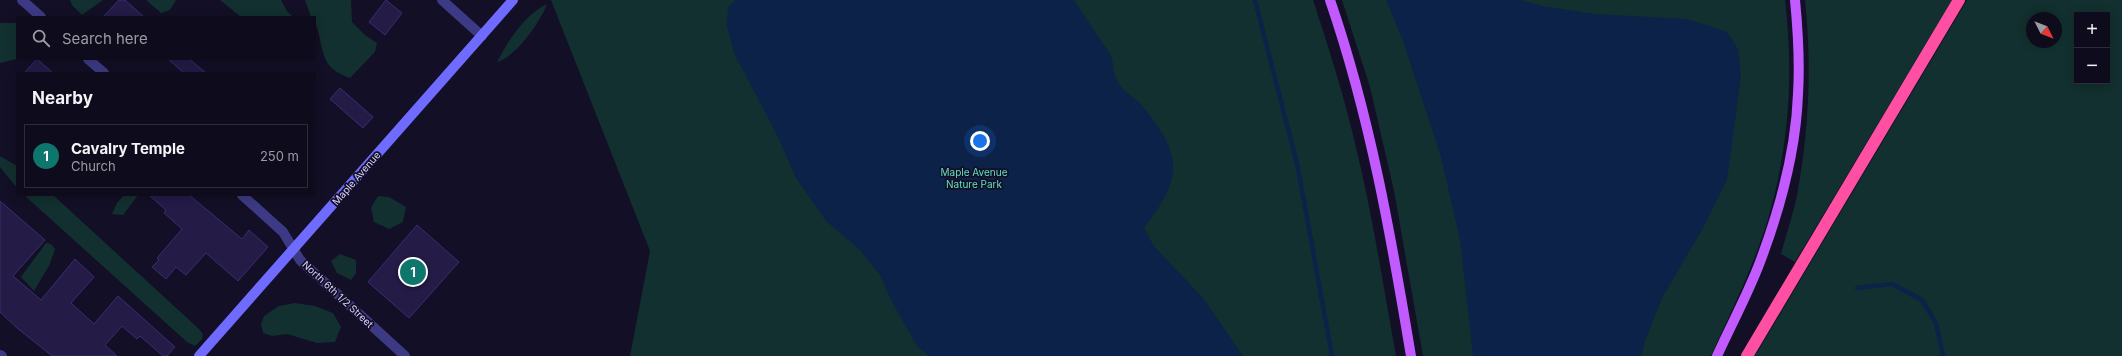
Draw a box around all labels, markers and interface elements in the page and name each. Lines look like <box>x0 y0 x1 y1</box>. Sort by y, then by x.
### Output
north arrow <box>2026 12 2062 48</box>
map controls <box>2074 12 2110 84</box>
button: + <box>2074 12 2110 48</box>
search box <box>16 16 316 60</box>
icon: search <box>30 27 52 49</box>
text: Search here <box>62 29 148 48</box>
button: − <box>2074 48 2110 84</box>
text: Nearby <box>32 88 93 108</box>
your location <box>970 131 990 151</box>
text: Cavalry Temple <box>71 139 185 158</box>
text: 1 <box>43 148 49 164</box>
text: 250 m <box>260 148 299 164</box>
street label: Maple Avenue <box>330 149 383 207</box>
text: Church <box>71 158 116 174</box>
park label: Maple Avenue Nature Park <box>941 166 1008 190</box>
pin: 1 <box>400 257 426 287</box>
street label: North 6th 1/2 Street <box>300 258 376 330</box>

